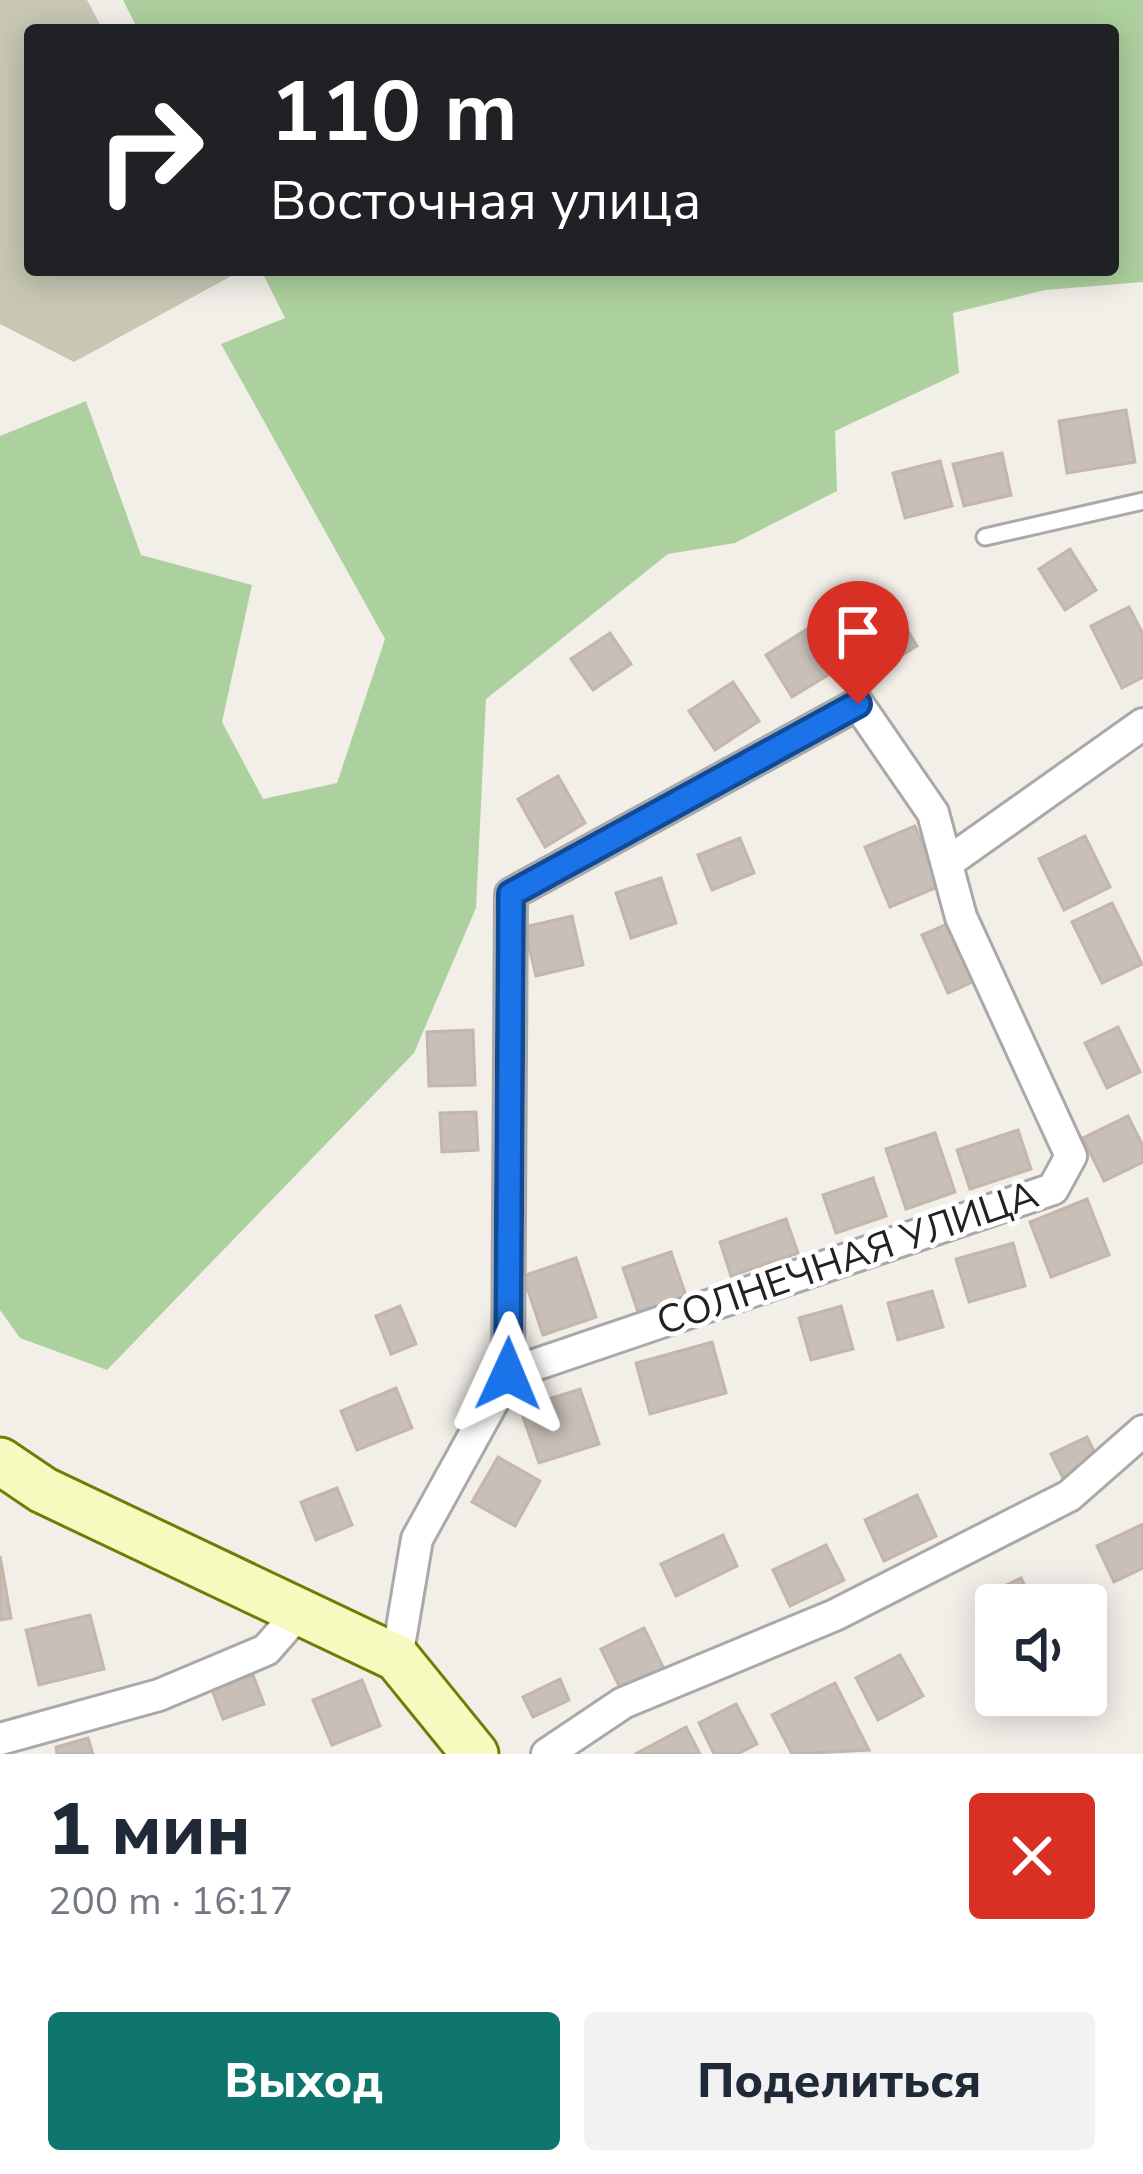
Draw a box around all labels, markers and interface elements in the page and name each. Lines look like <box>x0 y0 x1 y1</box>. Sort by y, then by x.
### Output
text: 110 m <box>270 55 518 170</box>
icon: right <box>72 72 228 228</box>
text: Восточная улица <box>270 164 701 238</box>
pin <box>807 581 909 704</box>
icon: arrive <box>825 599 891 665</box>
street label: СОЛНЕЧНАЯ УЛИЦА <box>650 1168 1045 1349</box>
position arrow <box>445 1311 571 1437</box>
map controls <box>975 1584 1107 1716</box>
button: sound <box>975 1584 1107 1716</box>
text: 1 мин <box>48 1781 251 1879</box>
button: close <box>969 1793 1095 1919</box>
text: 200 m · 16:17 <box>48 1875 293 1928</box>
button: Выход <box>48 2012 560 2150</box>
button: Поделиться <box>584 2012 1095 2150</box>

